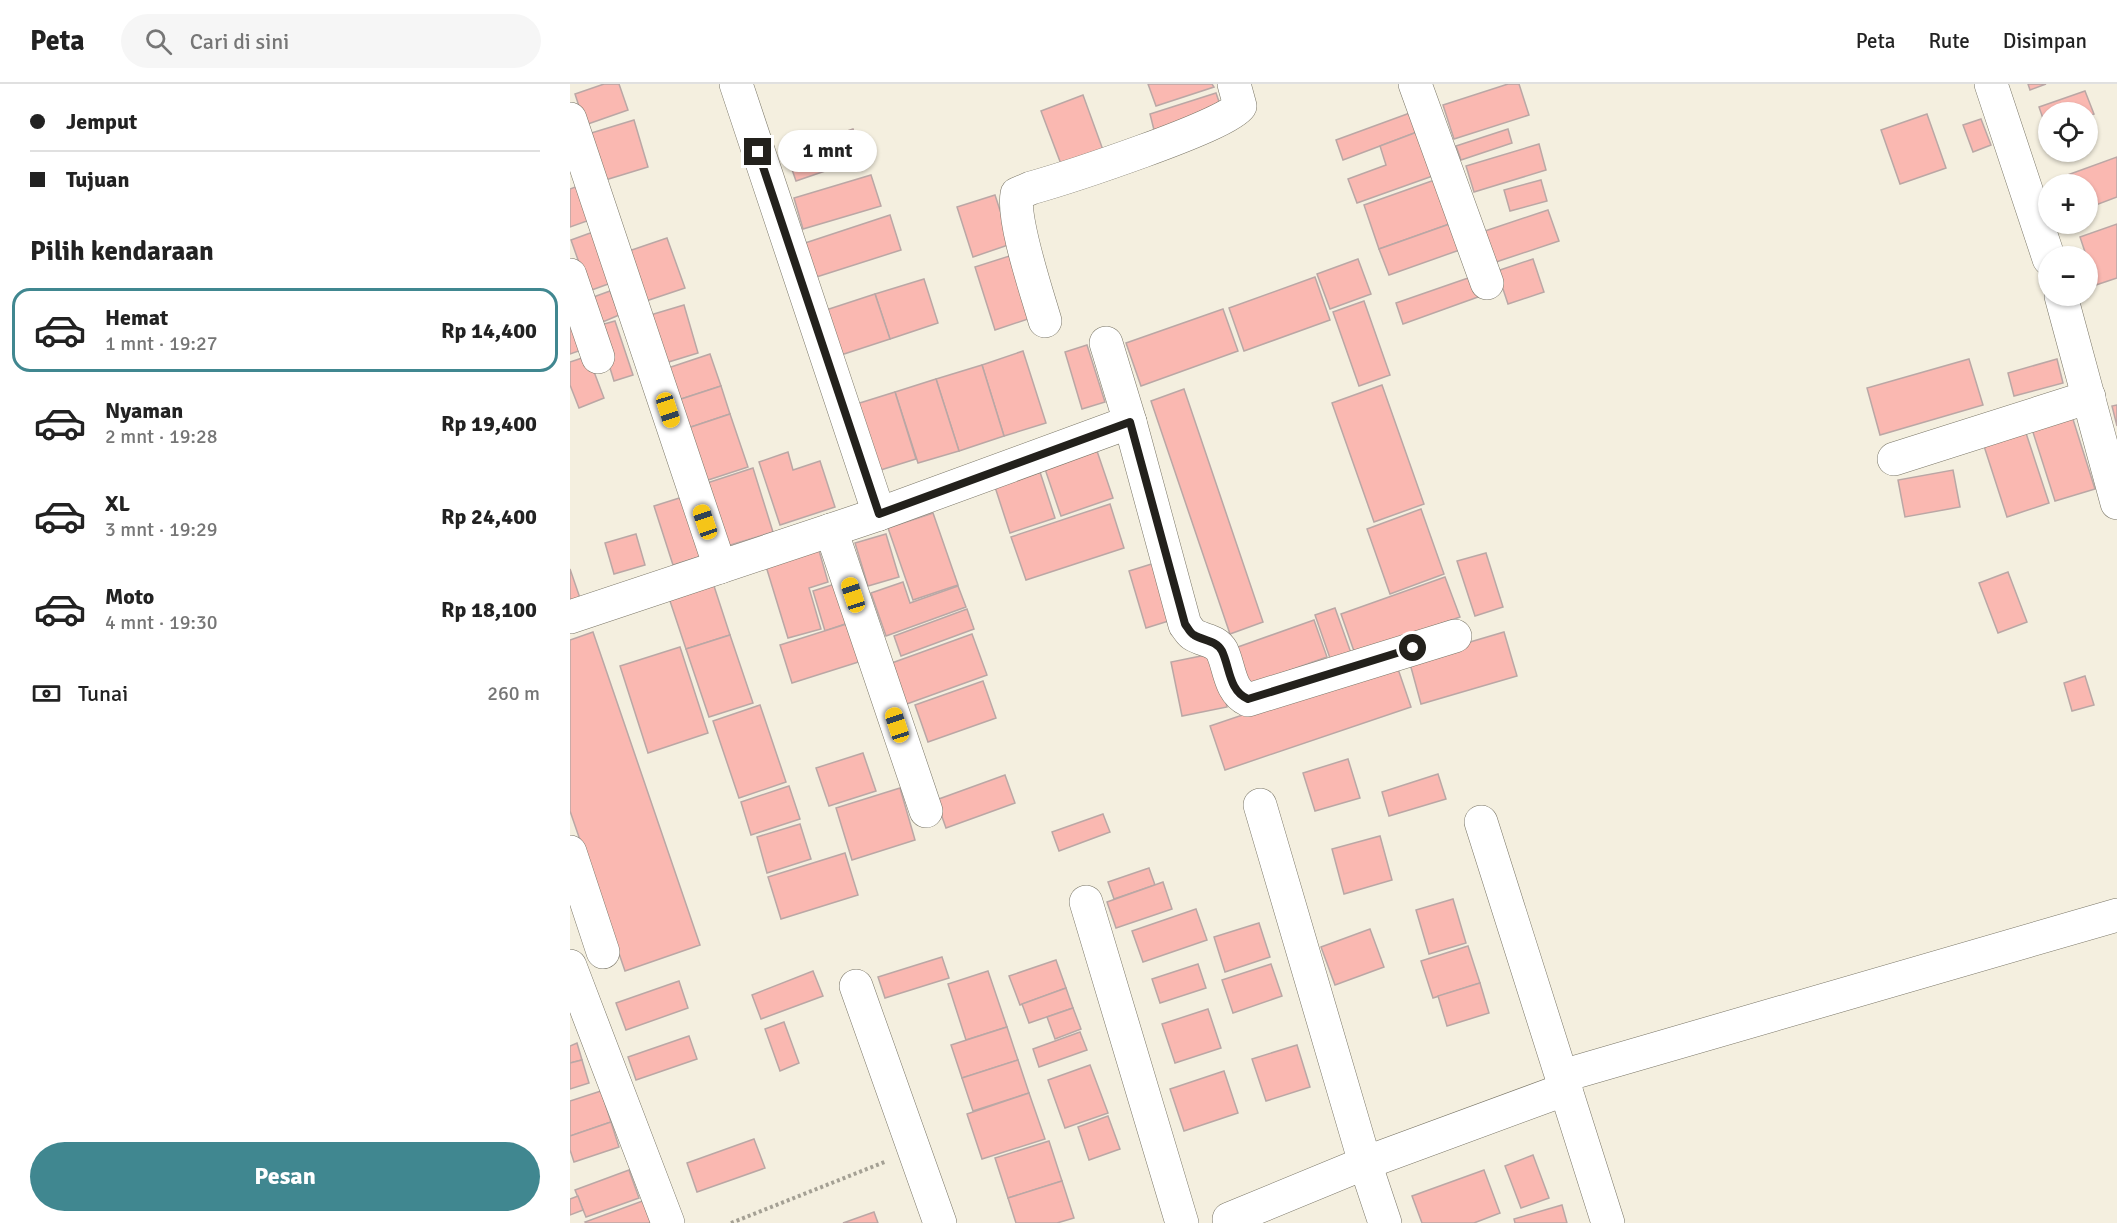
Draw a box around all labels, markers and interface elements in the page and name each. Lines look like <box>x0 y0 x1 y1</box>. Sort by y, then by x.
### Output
search box <box>121 14 541 68</box>
text: Peta <box>30 24 85 58</box>
icon: search <box>142 25 175 58</box>
text: Cari di sini <box>190 28 289 55</box>
text: Peta <box>1856 28 1896 54</box>
text: Rute <box>1929 28 1970 54</box>
text: Disimpan <box>2003 28 2087 54</box>
map controls <box>2038 102 2098 306</box>
button: locate <box>2038 102 2098 162</box>
text: Jemput <box>66 108 137 135</box>
callout: 1 mnt <box>779 131 878 173</box>
route end <box>744 138 771 165</box>
text: 1 mnt <box>803 138 852 163</box>
text: Tujuan <box>66 166 129 193</box>
button: + <box>2038 174 2098 234</box>
text: Pilih kendaraan <box>30 235 214 268</box>
button: − <box>2038 246 2098 306</box>
icon: car <box>33 303 87 357</box>
text: Hemat <box>105 304 168 331</box>
text: Rp 14,400 <box>441 317 537 344</box>
text: 1 mnt · 19:27 <box>105 331 218 356</box>
car <box>654 390 682 430</box>
icon: car <box>33 396 87 450</box>
text: Nyaman <box>105 397 183 424</box>
text: Rp 19,400 <box>441 410 537 437</box>
text: 2 mnt · 19:28 <box>105 424 218 449</box>
icon: car <box>33 489 87 543</box>
text: XL <box>105 490 130 517</box>
car <box>691 502 719 542</box>
text: Rp 24,400 <box>441 503 537 530</box>
text: 3 mnt · 19:29 <box>105 517 218 542</box>
car <box>839 575 867 615</box>
icon: car <box>33 582 87 636</box>
text: Moto <box>105 583 154 610</box>
text: Rp 18,100 <box>441 596 537 623</box>
text: 4 mnt · 19:30 <box>105 610 218 635</box>
route start <box>1399 634 1426 661</box>
icon: cash <box>30 677 63 710</box>
text: Tunai <box>78 680 128 707</box>
text: 260 m <box>487 681 540 706</box>
car <box>883 705 911 745</box>
button: Pesan <box>30 1142 540 1211</box>

